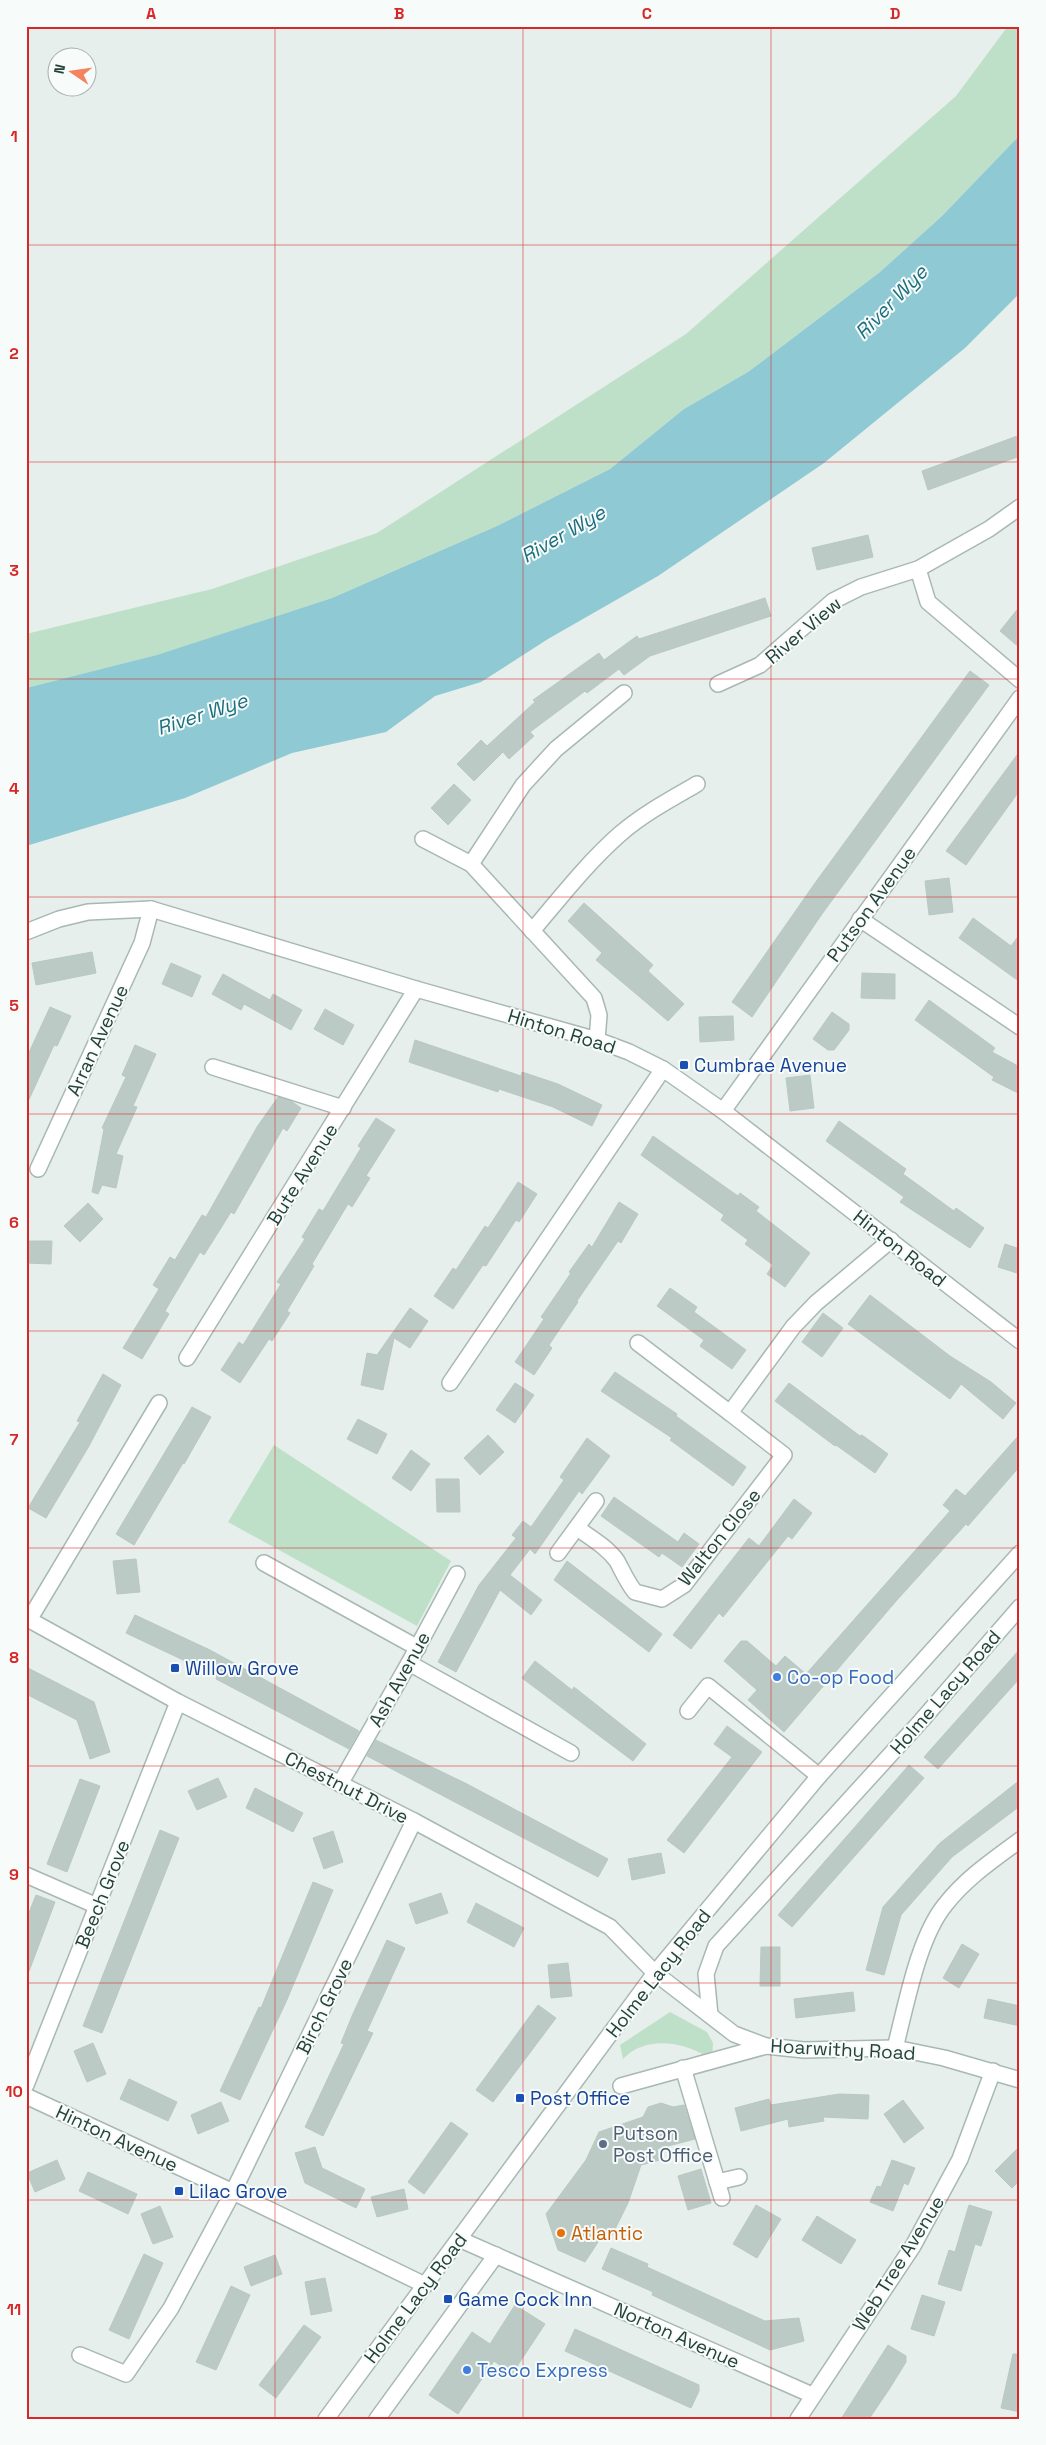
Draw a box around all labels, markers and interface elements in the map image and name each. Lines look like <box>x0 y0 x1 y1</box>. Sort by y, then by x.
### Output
text: A <box>146 3 156 24</box>
text: B <box>394 3 404 24</box>
text: C <box>642 3 652 24</box>
text: D <box>890 3 900 24</box>
north arrow <box>48 48 98 98</box>
text: N <box>50 62 69 76</box>
text: 1 <box>10 126 18 147</box>
water label: River Wye <box>849 258 934 345</box>
text: 2 <box>9 343 19 364</box>
water label: River Wye <box>516 499 611 569</box>
text: 3 <box>9 560 19 581</box>
street label: River View <box>760 591 847 670</box>
water label: River Wye <box>153 687 252 741</box>
text: 4 <box>9 778 19 799</box>
street label: Putson Avenue <box>821 842 922 967</box>
street label: Arran Avenue <box>61 980 134 1100</box>
text: 5 <box>9 995 19 1016</box>
street label: Hinton Road <box>505 1003 619 1060</box>
place label: Cumbrae Avenue <box>694 1053 847 1078</box>
marker: Cumbrae Avenue <box>678 1059 690 1071</box>
street label: Bute Avenue <box>261 1119 344 1230</box>
street label: Hinton Road <box>848 1204 951 1293</box>
text: 6 <box>9 1212 19 1233</box>
text: 7 <box>10 1429 19 1450</box>
street label: Walton Close <box>672 1483 766 1591</box>
street label: Holme Lacy Road <box>884 1625 1006 1760</box>
street label: Ash Avenue <box>363 1627 436 1731</box>
text: 8 <box>9 1647 19 1668</box>
place label: Willow Grove <box>185 1656 299 1681</box>
marker: Willow Grove <box>169 1662 181 1674</box>
place label: Co-op Food <box>787 1665 894 1690</box>
marker: Co-op Food <box>771 1671 783 1683</box>
street label: Chestnut Drive <box>281 1745 413 1829</box>
street label: Beech Grove <box>69 1836 136 1952</box>
text: 9 <box>9 1864 19 1885</box>
street label: Holme Lacy Road <box>600 1904 717 2043</box>
street label: Birch Grove <box>290 1954 358 2058</box>
street label: Hoarwithy Road <box>770 2033 916 2066</box>
text: 10 <box>5 2081 23 2102</box>
place label: Post Office <box>530 2086 630 2111</box>
marker: Post Office <box>514 2092 526 2104</box>
street label: Hinton Avenue <box>52 2099 182 2178</box>
place label: Putson Post Office <box>613 2121 713 2168</box>
marker: Putson Post Office <box>597 2138 609 2150</box>
place label: Lilac Grove <box>189 2179 287 2204</box>
marker: Lilac Grove <box>173 2185 185 2197</box>
street label: Web Tree Avenue <box>847 2191 950 2336</box>
place label: Atlantic <box>571 2221 643 2246</box>
marker: Atlantic <box>555 2227 567 2239</box>
street label: Holme Lacy Road <box>358 2228 473 2368</box>
place label: Game Cock Inn <box>458 2287 592 2312</box>
marker: Game Cock Inn <box>442 2293 454 2305</box>
street label: Norton Avenue <box>610 2297 744 2374</box>
text: 11 <box>7 2299 21 2320</box>
place label: Tesco Express <box>477 2358 608 2383</box>
marker: Tesco Express <box>461 2364 473 2376</box>

